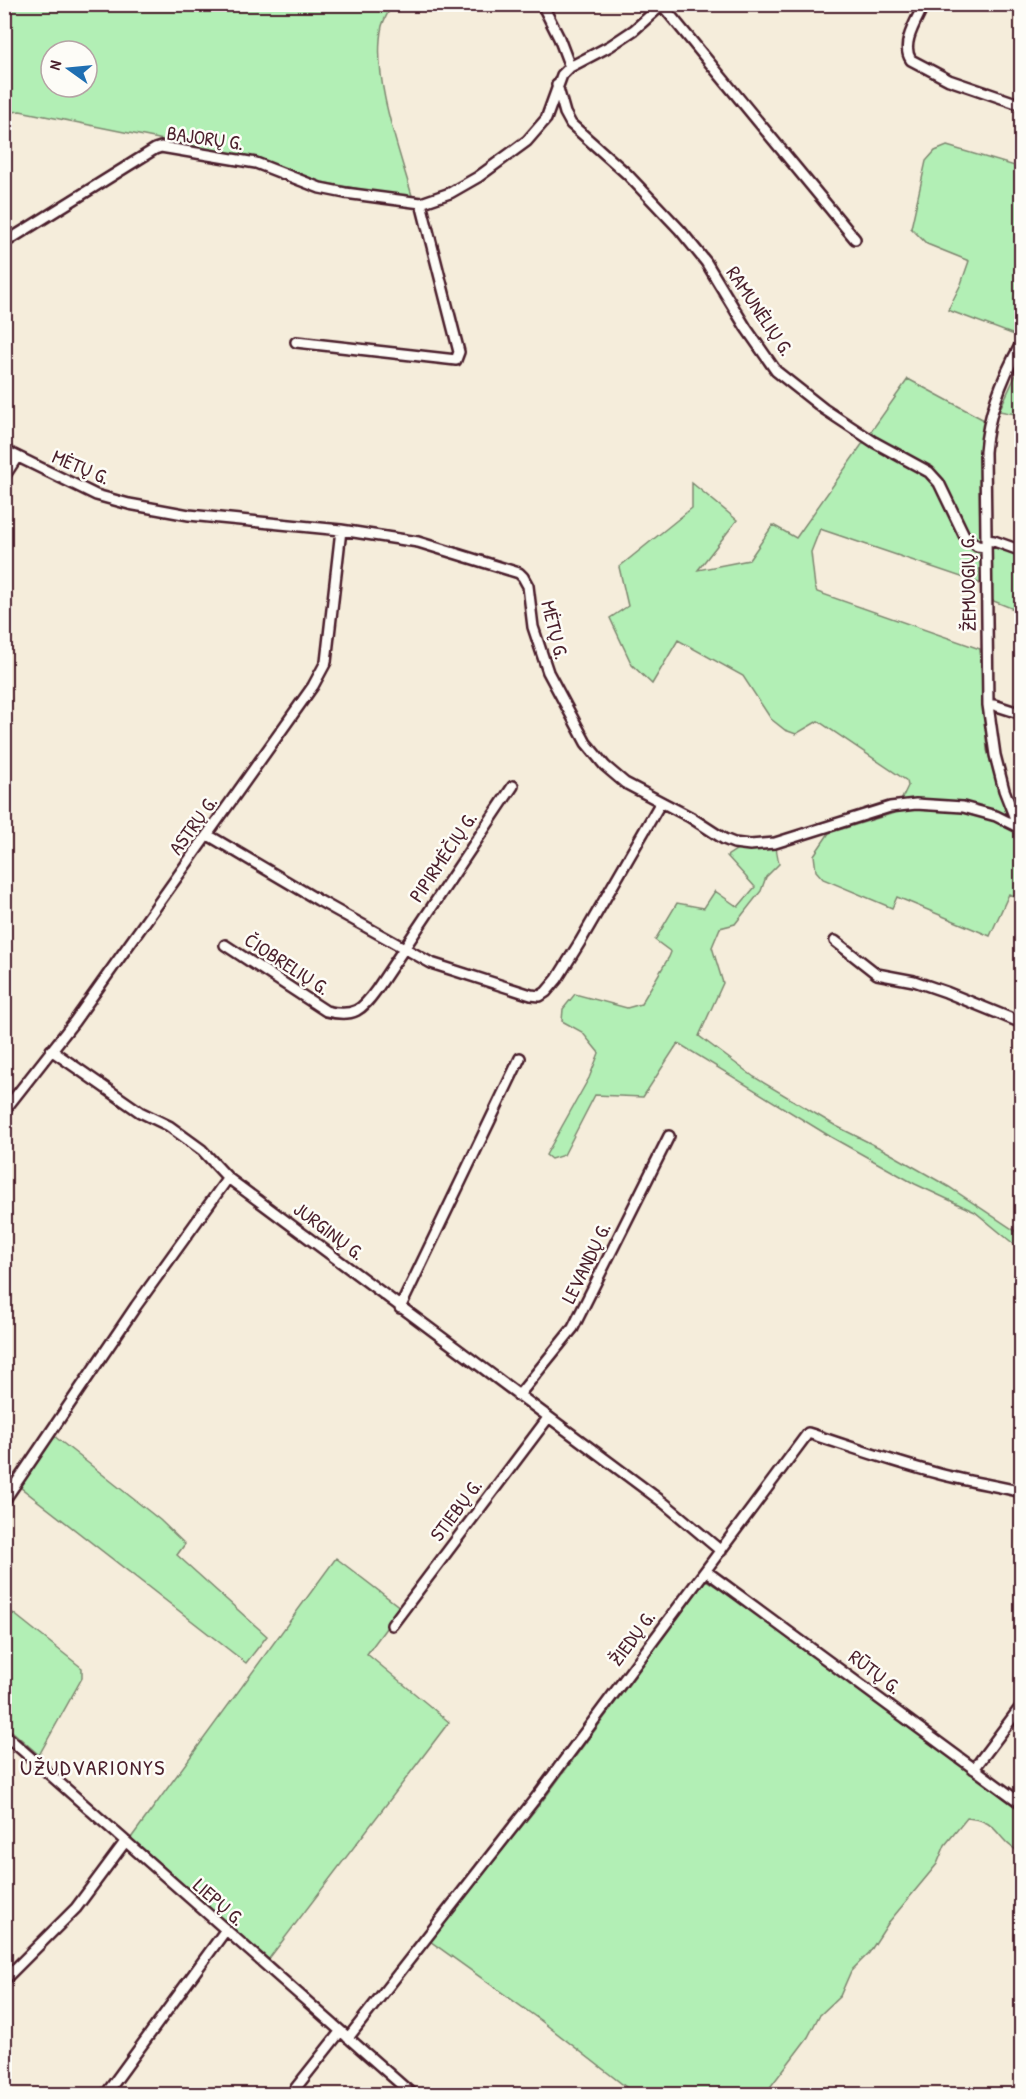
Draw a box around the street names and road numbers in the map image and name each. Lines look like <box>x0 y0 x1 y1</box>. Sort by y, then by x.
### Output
street label: BAJORŲ G. <box>165 119 245 156</box>
street label: RAMUNĖLIŲ G. <box>720 261 800 361</box>
street label: MĖTŲ G. <box>48 442 114 491</box>
street label: ŽEMUOGIŲ G. <box>953 534 982 632</box>
street label: MĖTŲ G. <box>535 598 576 662</box>
street label: ASTRŲ G. <box>162 790 223 860</box>
street label: PIPIRMĖČIŲ G. <box>402 806 483 907</box>
street label: ČIOBRELIŲ G. <box>239 926 335 1001</box>
street label: JURGINŲ G. <box>288 1195 370 1266</box>
street label: LEVANDŲ G. <box>554 1218 617 1308</box>
street label: STIEBŲ G. <box>423 1473 488 1546</box>
street label: ŽIEDŲ G. <box>602 1605 661 1671</box>
street label: RŪTŲ G. <box>844 1643 907 1700</box>
street label: LIEPŲ G. <box>188 1872 251 1932</box>

